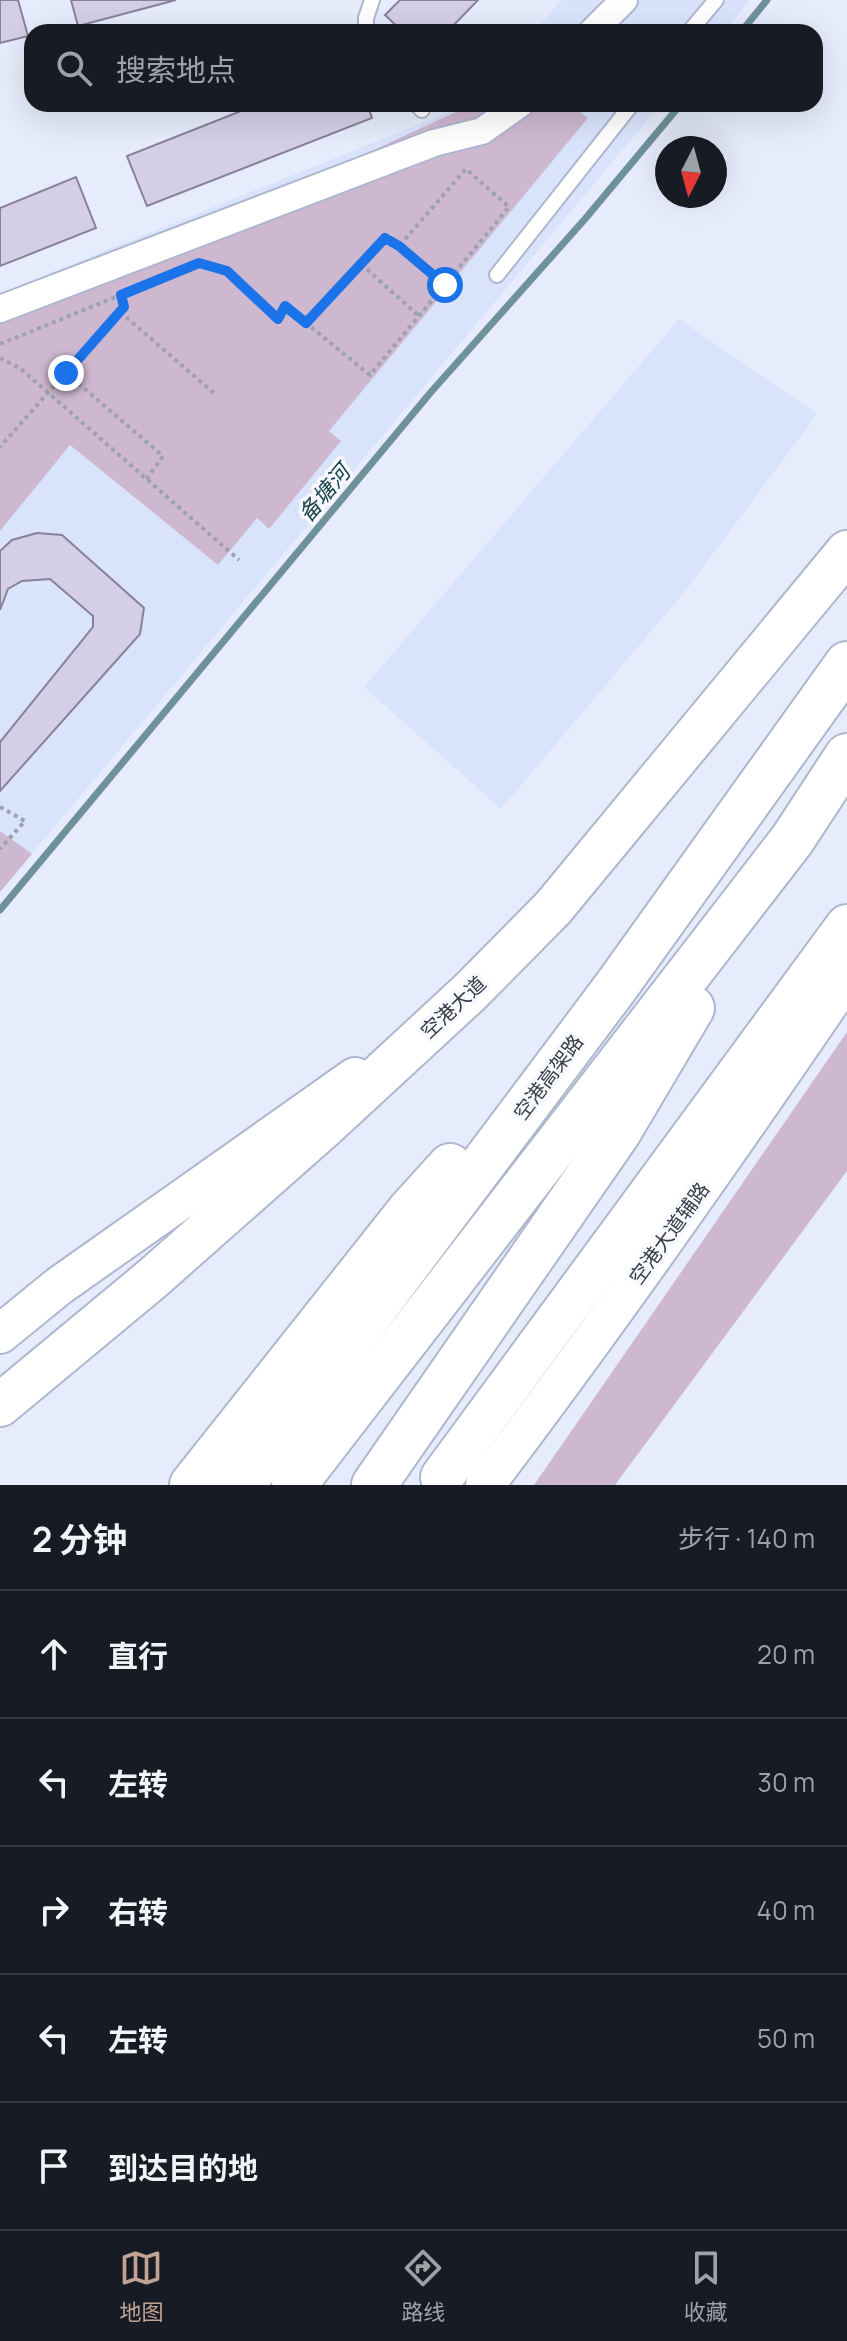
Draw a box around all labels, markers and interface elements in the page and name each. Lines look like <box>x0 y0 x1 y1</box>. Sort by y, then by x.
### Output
search box <box>24 24 823 112</box>
icon: search <box>52 46 96 90</box>
text: 搜索地点 <box>116 49 236 90</box>
north arrow <box>655 136 727 208</box>
route start <box>427 267 463 303</box>
route end <box>48 355 84 391</box>
water label: 备塘河 <box>291 455 359 528</box>
street label: 空港大道 <box>415 970 491 1044</box>
street label: 空港高架路 <box>507 1029 589 1125</box>
street label: 空港大道辅路 <box>623 1177 715 1289</box>
text: 2 分钟 <box>32 1516 127 1562</box>
text: 步行 · 140 m <box>678 1520 815 1556</box>
icon: ahead <box>32 1632 76 1676</box>
text: 直行 <box>108 1635 168 1676</box>
text: 20 m <box>757 1636 815 1672</box>
icon: left <box>32 1760 76 1804</box>
text: 左转 <box>108 1763 168 1804</box>
text: 30 m <box>758 1764 815 1800</box>
icon: right <box>32 1888 76 1932</box>
text: 右转 <box>108 1891 168 1932</box>
text: 40 m <box>757 1892 815 1928</box>
icon: left <box>32 2016 76 2060</box>
text: 左转 <box>108 2019 168 2060</box>
text: 50 m <box>757 2020 815 2056</box>
icon: arrive <box>32 2144 76 2188</box>
text: 到达目的地 <box>108 2147 258 2188</box>
tab: 地图 <box>119 2246 163 2327</box>
tab: 路线 <box>401 2246 446 2327</box>
tab: 收藏 <box>684 2246 728 2327</box>

